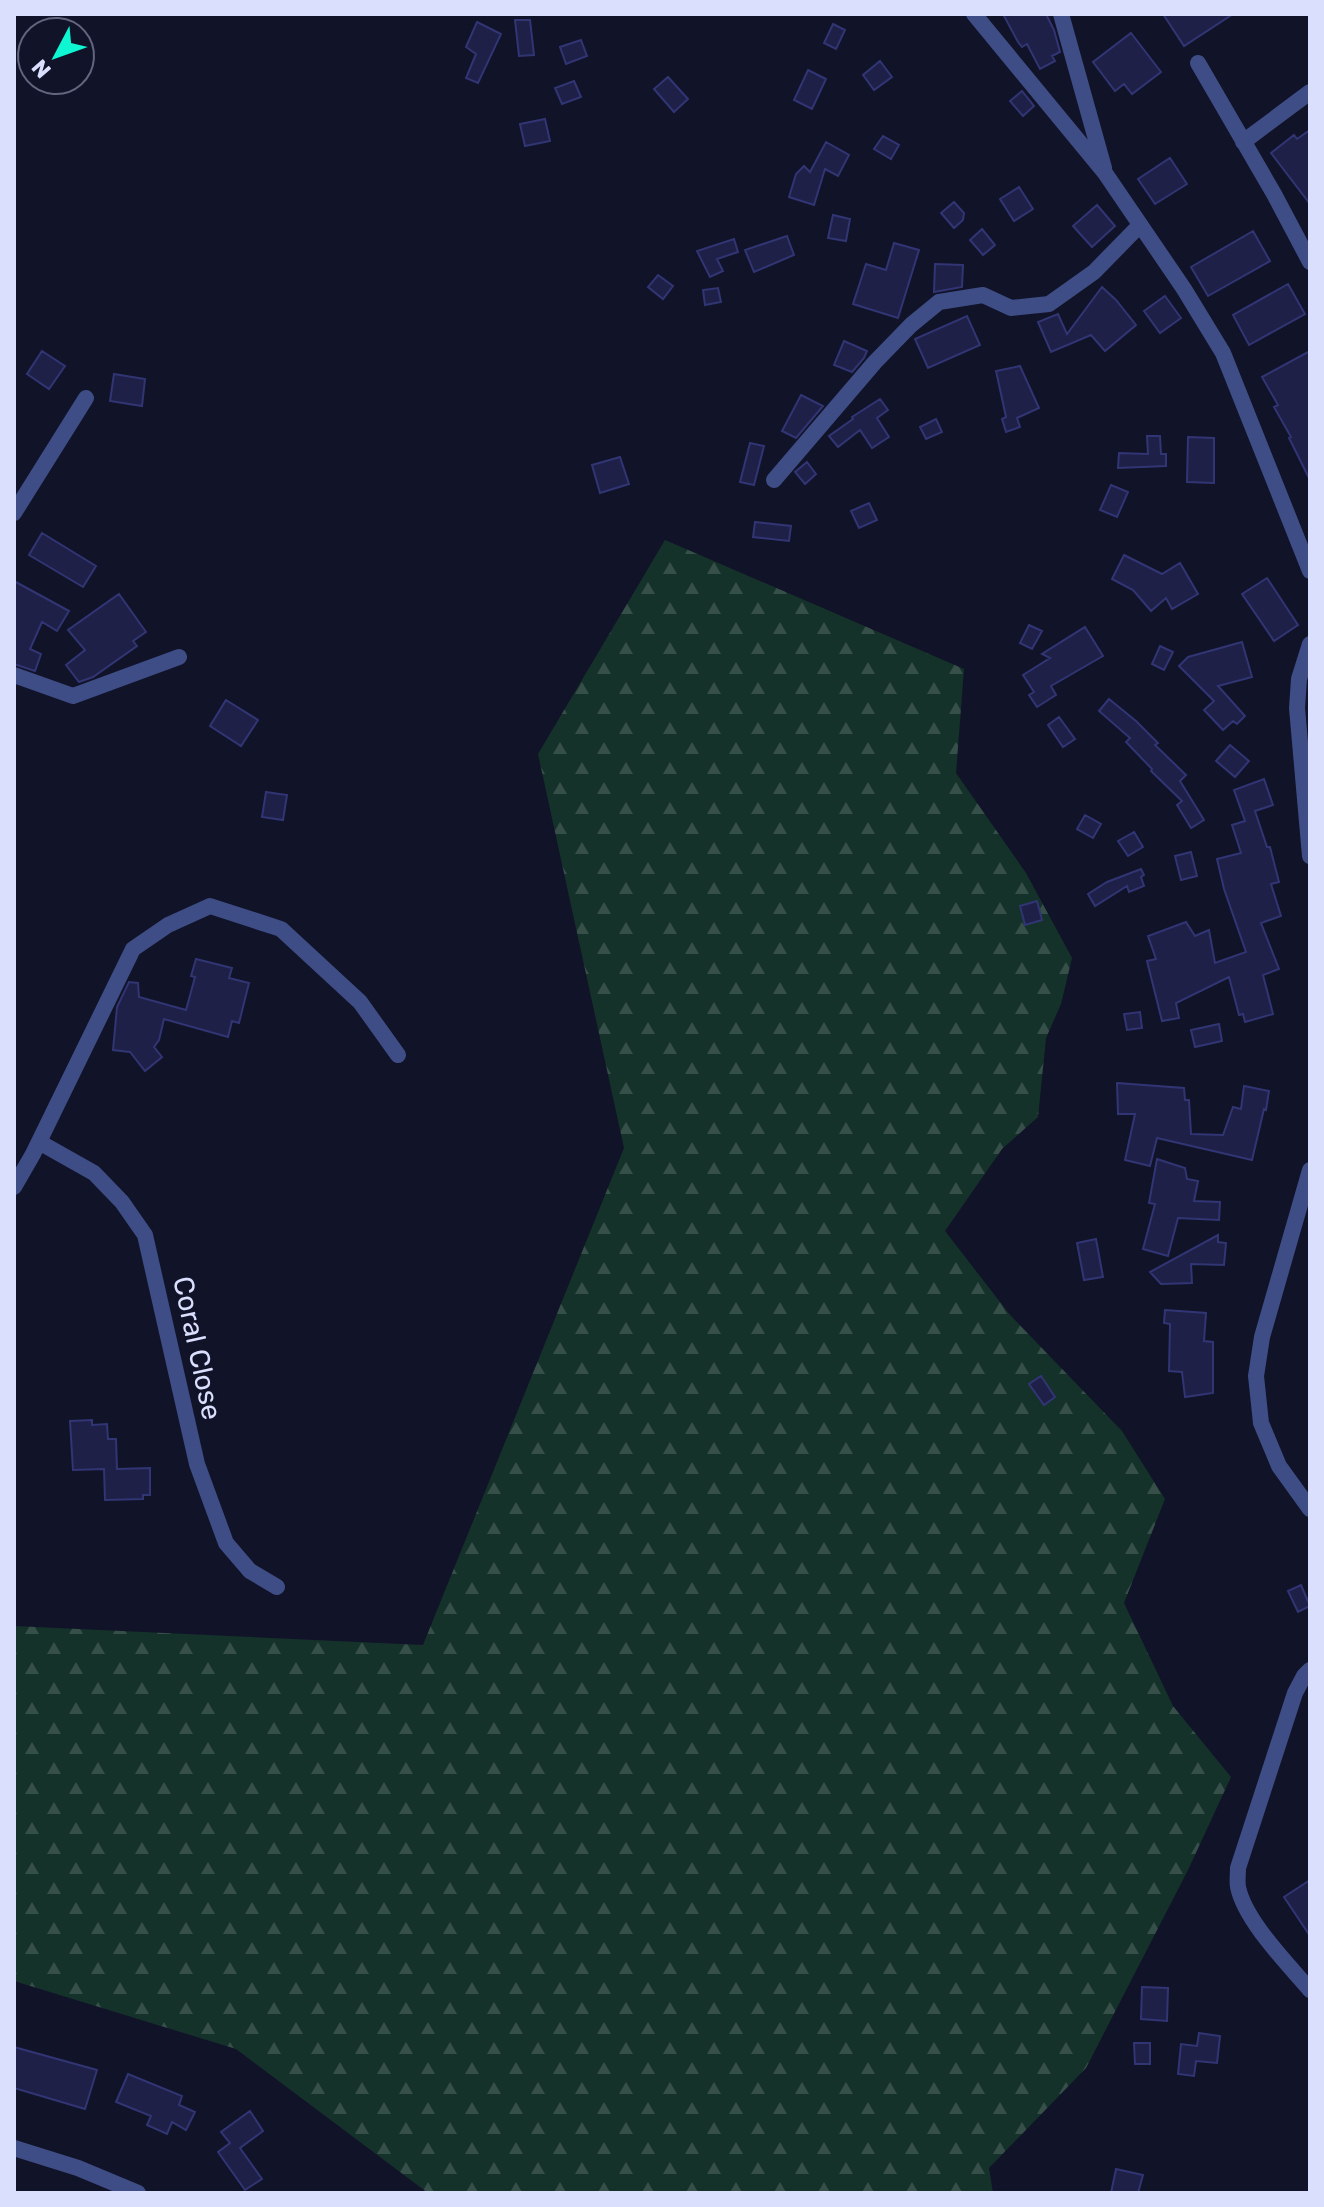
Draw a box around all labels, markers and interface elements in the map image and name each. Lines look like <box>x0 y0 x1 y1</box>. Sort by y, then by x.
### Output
north arrow <box>16 16 96 96</box>
text: N <box>26 54 57 84</box>
street label: Coral Close <box>166 1273 229 1423</box>

